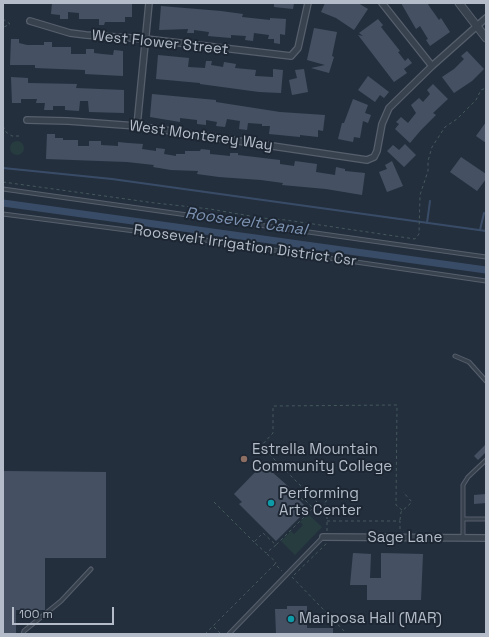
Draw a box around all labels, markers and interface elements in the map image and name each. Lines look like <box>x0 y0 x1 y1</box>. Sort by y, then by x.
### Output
street label: West Flower Street <box>91 27 229 59</box>
street label: West Monterey Way <box>128 117 274 155</box>
water label: Roosevelt Canal <box>184 204 308 240</box>
street label: Roosevelt Irrigation District Csr <box>132 221 358 271</box>
place label: Estrella Mountain Community College <box>252 441 392 476</box>
marker: Estrella Mountain Community College <box>239 454 249 464</box>
place label: Performing Arts Center <box>279 485 361 520</box>
marker: Performing Arts Center <box>266 498 276 508</box>
street label: Sage Lane <box>368 529 442 547</box>
scale bar <box>14 599 116 625</box>
text: 100 m <box>19 606 53 622</box>
place label: Mariposa Hall (MAR) <box>299 610 442 628</box>
marker: Mariposa Hall (MAR) <box>286 614 296 624</box>

